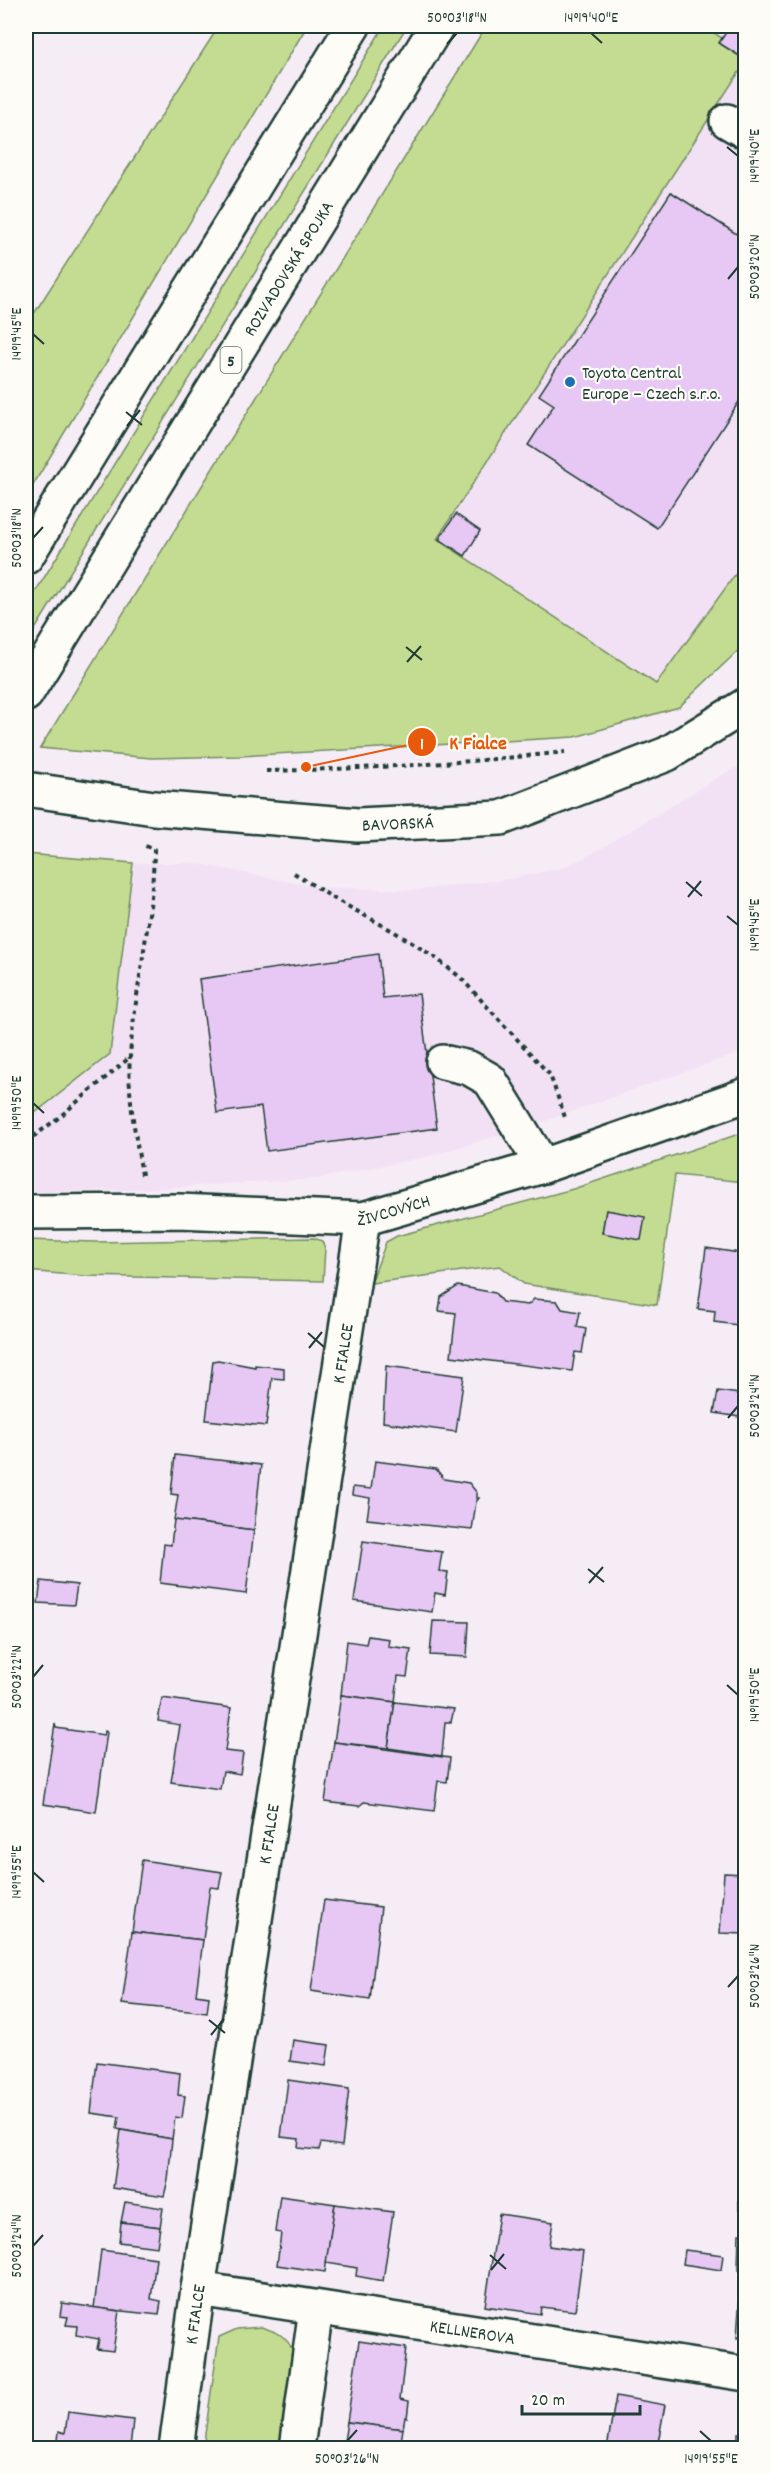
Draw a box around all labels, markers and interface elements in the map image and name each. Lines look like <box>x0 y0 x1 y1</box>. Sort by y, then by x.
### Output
text: 50°03'18"N <box>427 8 487 30</box>
text: 14°19'40"E <box>564 8 618 30</box>
text: 14°19'40"E <box>745 129 767 183</box>
street label: ROZVADOVSKÁ SPOJKA <box>239 197 341 342</box>
text: 50°03'20"N <box>745 234 767 300</box>
text: 14°19'45"E <box>7 307 29 360</box>
road number: 5 <box>220 347 242 373</box>
place label: Toyota Central Europe – Czech s.r.o. <box>582 362 721 408</box>
marker: Toyota Central Europe – Czech s.r.o. <box>563 375 577 389</box>
text: 50°03'18"N <box>7 508 29 568</box>
callout: K Fialce <box>407 723 518 761</box>
text: K Fialce <box>449 731 507 759</box>
text: 1 <box>420 733 424 758</box>
street label: BAVORSKÁ <box>362 811 434 840</box>
text: 14°19'45"E <box>745 898 767 951</box>
text: 14°19'50"E <box>7 1075 29 1130</box>
street label: ŽIVCOVÝCH <box>357 1190 434 1234</box>
street label: K FIALCE <box>328 1322 362 1386</box>
text: 50°03'24"N <box>745 1374 767 1438</box>
text: 50°03'22"N <box>7 1645 29 1709</box>
text: 14°19'50"E <box>745 1667 767 1722</box>
street label: K FIALCE <box>254 1803 288 1866</box>
text: 14°19'55"E <box>7 1845 29 1899</box>
text: 50°03'26"N <box>745 1944 767 2008</box>
text: 50°03'24"N <box>7 2214 29 2278</box>
street label: K FIALCE <box>180 2283 214 2346</box>
street label: KELLNEROVA <box>428 2315 517 2353</box>
scale bar <box>522 2378 640 2416</box>
text: 20 m <box>531 2389 565 2414</box>
text: 50°03'26"N <box>315 2449 379 2471</box>
text: 14°19'55"E <box>684 2449 738 2471</box>

